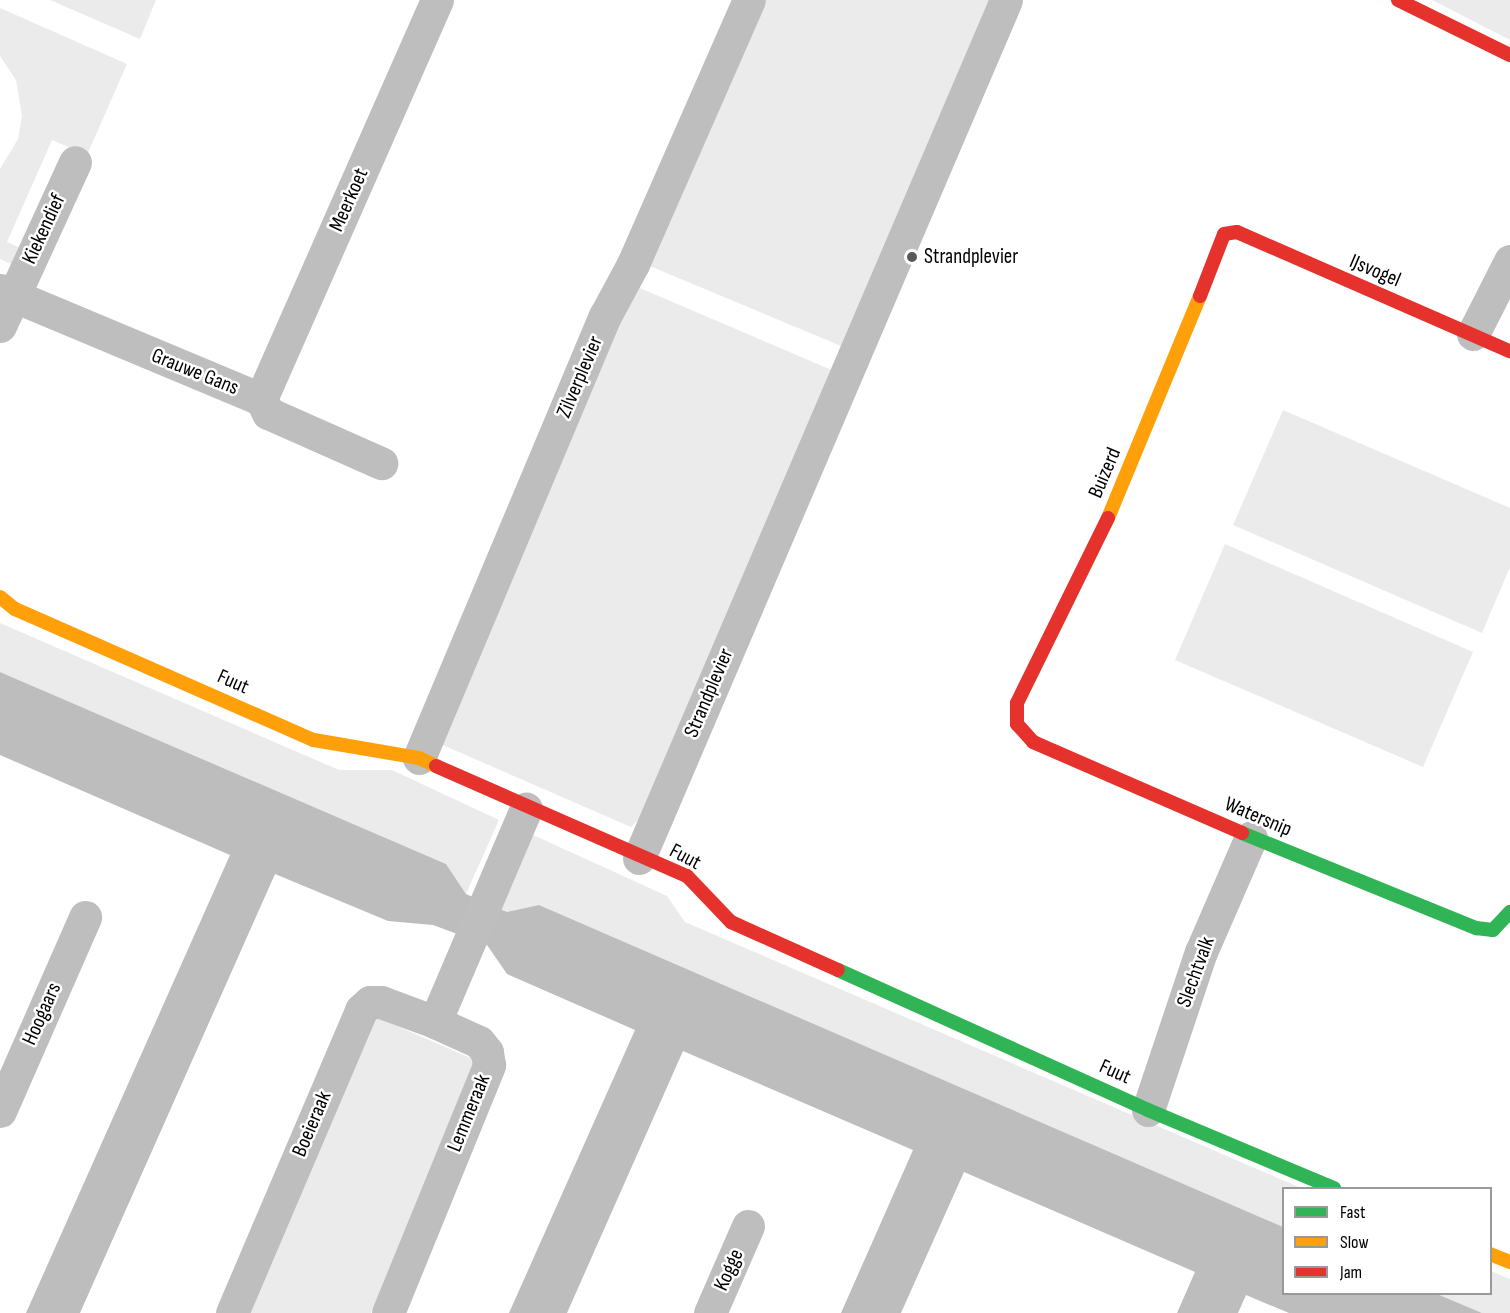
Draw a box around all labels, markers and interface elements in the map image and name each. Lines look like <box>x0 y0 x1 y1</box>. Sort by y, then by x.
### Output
street label: Meerkoet <box>324 164 374 236</box>
street label: Kiekendief <box>17 190 71 268</box>
place label: Strandplevier <box>924 244 1018 270</box>
street label: IJsvogel <box>1346 249 1404 293</box>
marker: Strandplevier <box>905 250 919 264</box>
street label: Zilverplevier <box>552 332 608 422</box>
street label: Grauwe Gans <box>148 343 242 401</box>
street label: Buizerd <box>1083 444 1127 502</box>
street label: Strandplevier <box>679 645 739 741</box>
street label: Fuut <box>213 664 253 700</box>
street label: Watersnip <box>1221 792 1295 842</box>
street label: Fuut <box>665 838 705 876</box>
street label: Slechtvalk <box>1172 933 1220 1011</box>
street label: Hoogaars <box>17 979 67 1049</box>
street label: Fuut <box>1095 1054 1135 1090</box>
street label: Lemmeraak <box>442 1071 496 1155</box>
street label: Boeieraak <box>287 1087 337 1161</box>
legend <box>1282 1187 1492 1295</box>
text: Fast <box>1340 1202 1365 1223</box>
text: Slow <box>1340 1232 1369 1253</box>
street label: Kogge <box>709 1245 749 1295</box>
text: Jam <box>1340 1262 1362 1283</box>

